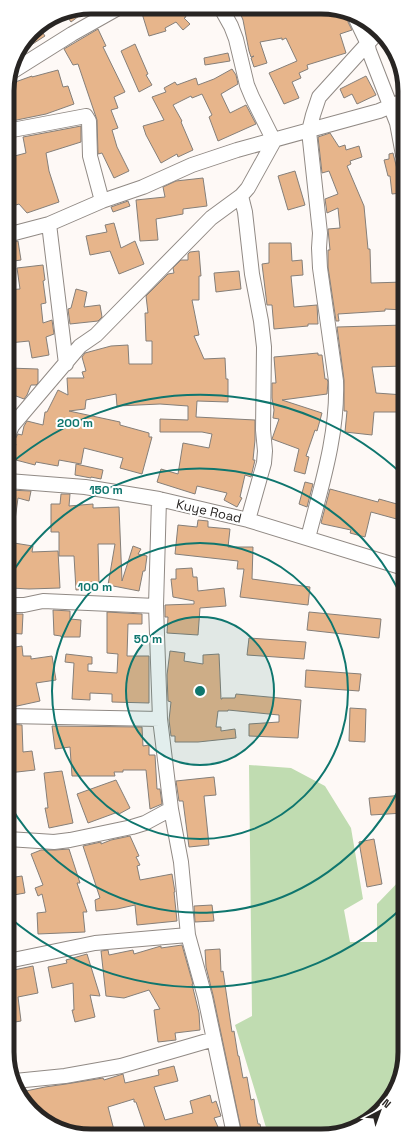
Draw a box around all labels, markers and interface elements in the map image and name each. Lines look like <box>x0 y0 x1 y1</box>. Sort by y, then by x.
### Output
text: 200 m <box>57 415 93 431</box>
text: 150 m <box>89 482 123 498</box>
street label: Kuye Road <box>175 495 243 527</box>
text: 100 m <box>78 579 112 595</box>
text: 50 m <box>134 631 162 647</box>
centre of rings <box>193 684 207 698</box>
north arrow <box>360 1091 400 1131</box>
text: N <box>379 1096 394 1111</box>

